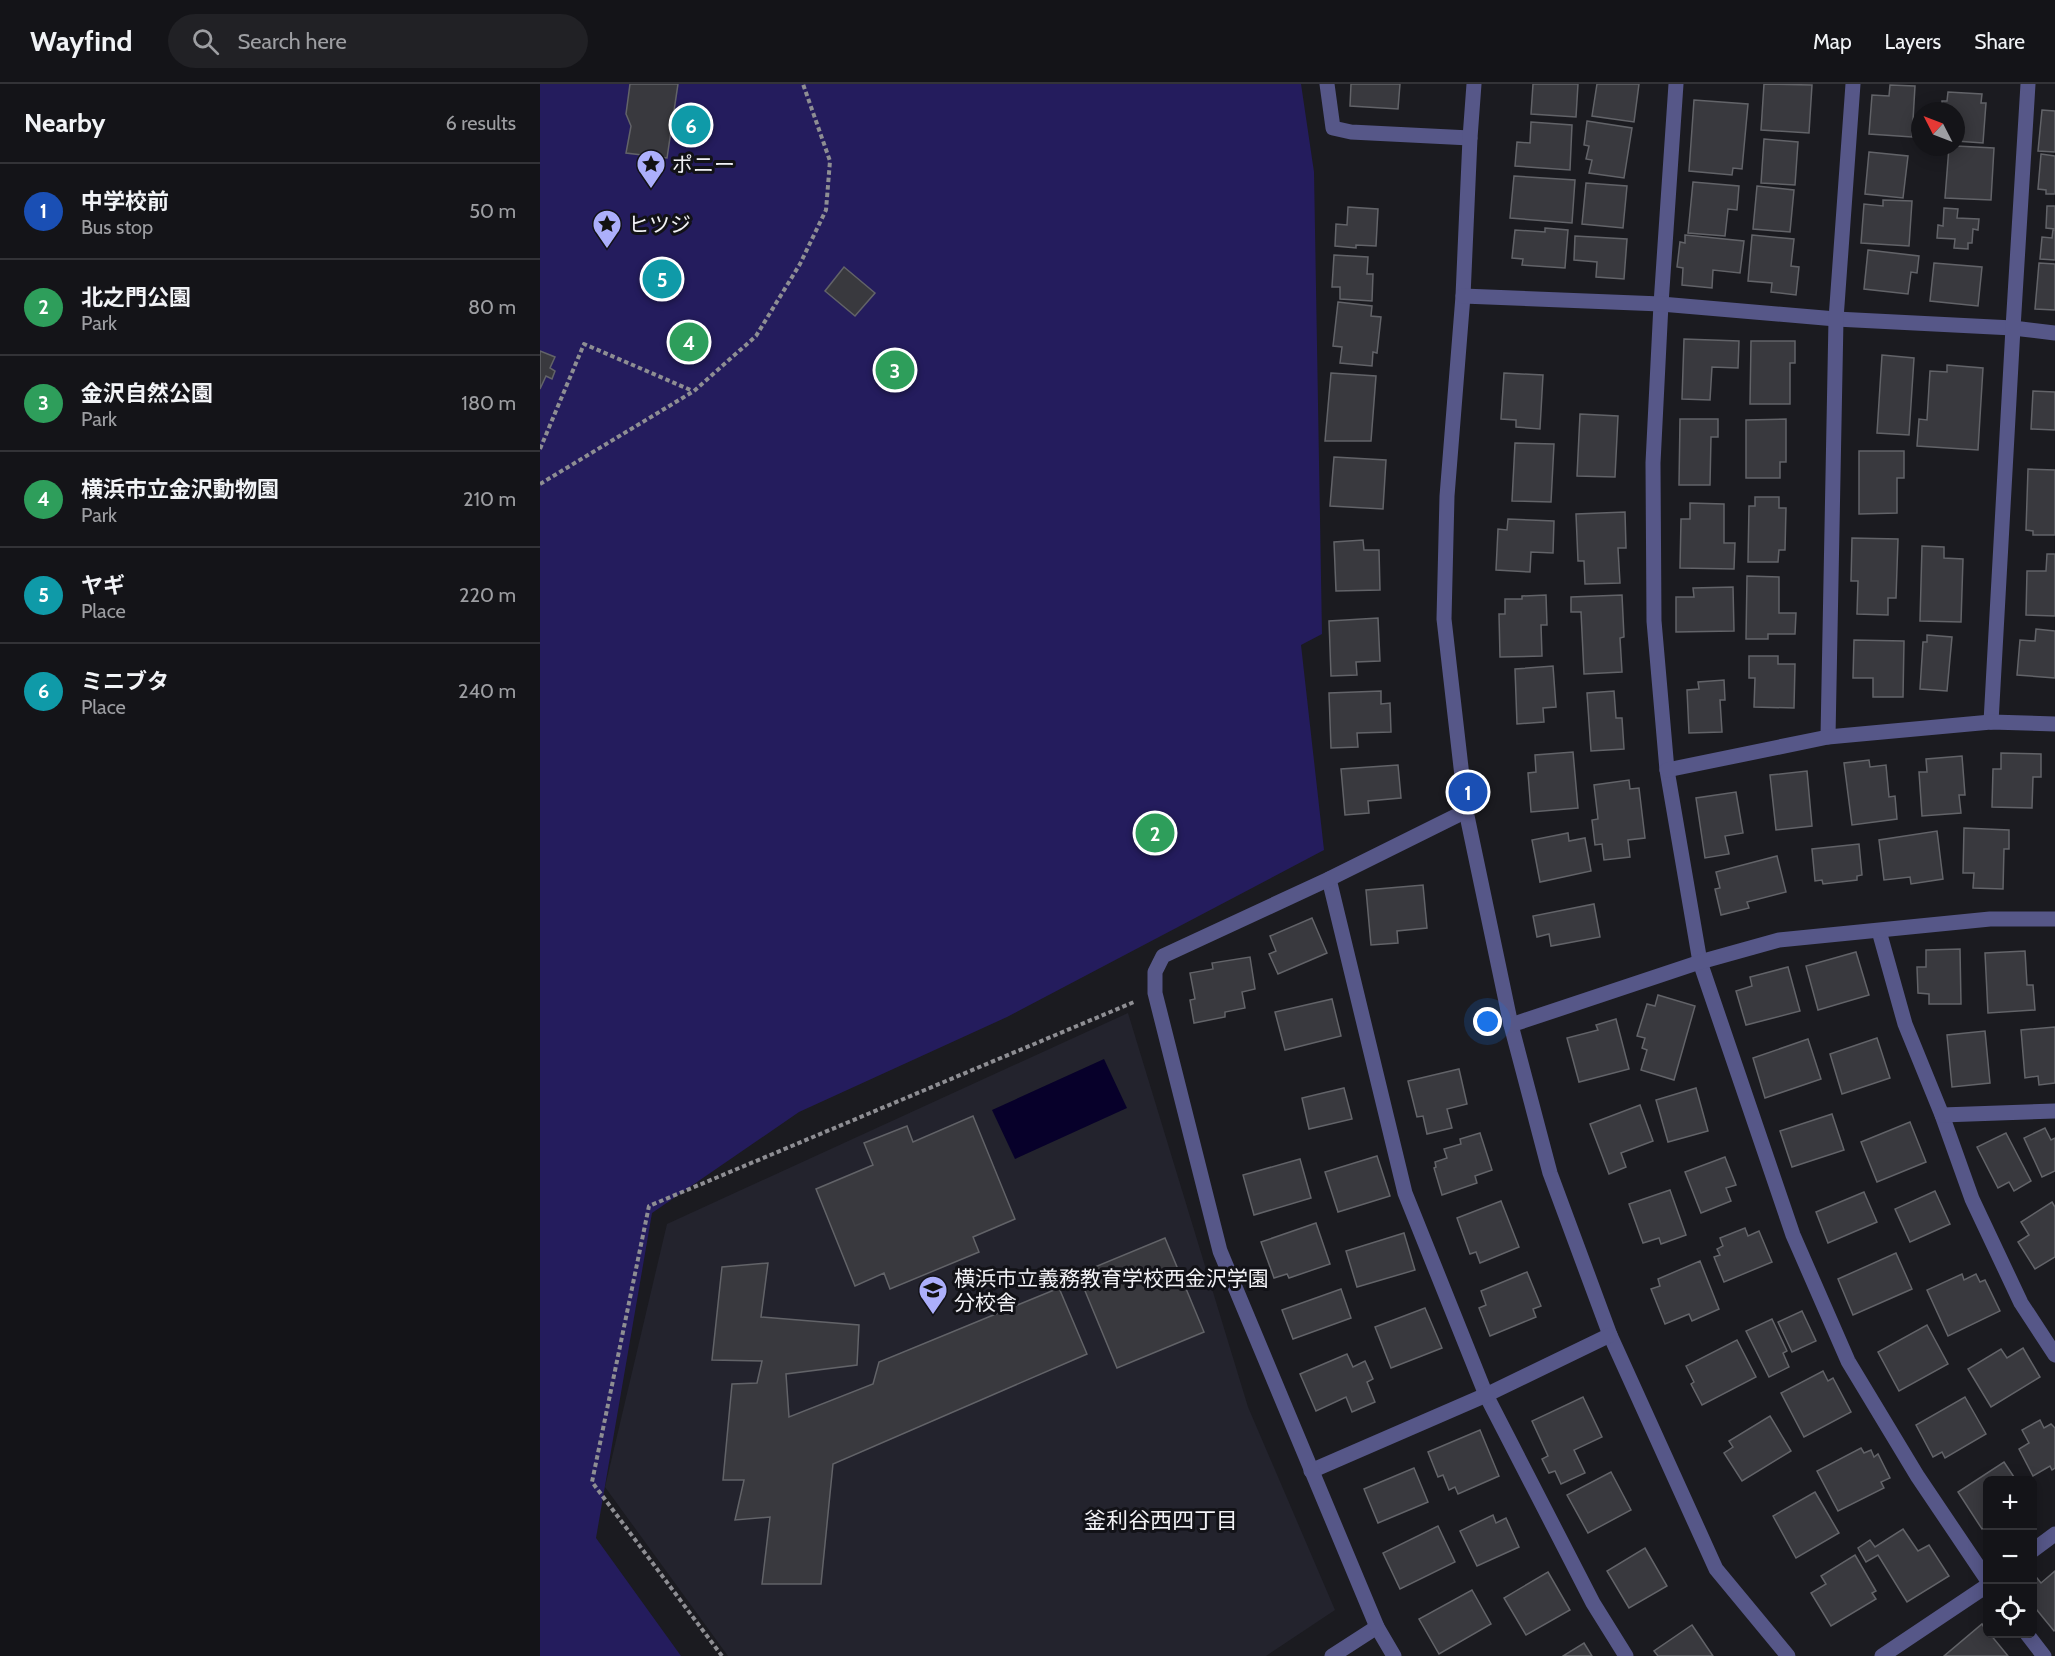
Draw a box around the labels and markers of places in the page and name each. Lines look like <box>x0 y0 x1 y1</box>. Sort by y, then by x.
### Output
pin: 6 <box>672 102 710 147</box>
place icon: ポニー <box>635 148 667 190</box>
place label: ポニー <box>672 152 735 177</box>
place icon: ヒツジ <box>591 208 623 250</box>
place label: ヒツジ <box>628 212 691 237</box>
pin: 5 <box>642 256 682 302</box>
pin: 4 <box>670 320 708 364</box>
pin: 3 <box>876 348 914 392</box>
pin: 1 <box>1448 770 1488 814</box>
pin: 2 <box>1136 810 1174 855</box>
place label: 横浜市立義務教育学校西金沢学園 分校舎 <box>954 1266 1269 1315</box>
school or university icon: 横浜市立義務教育学校西金沢学園 分校舎 <box>917 1274 949 1316</box>

